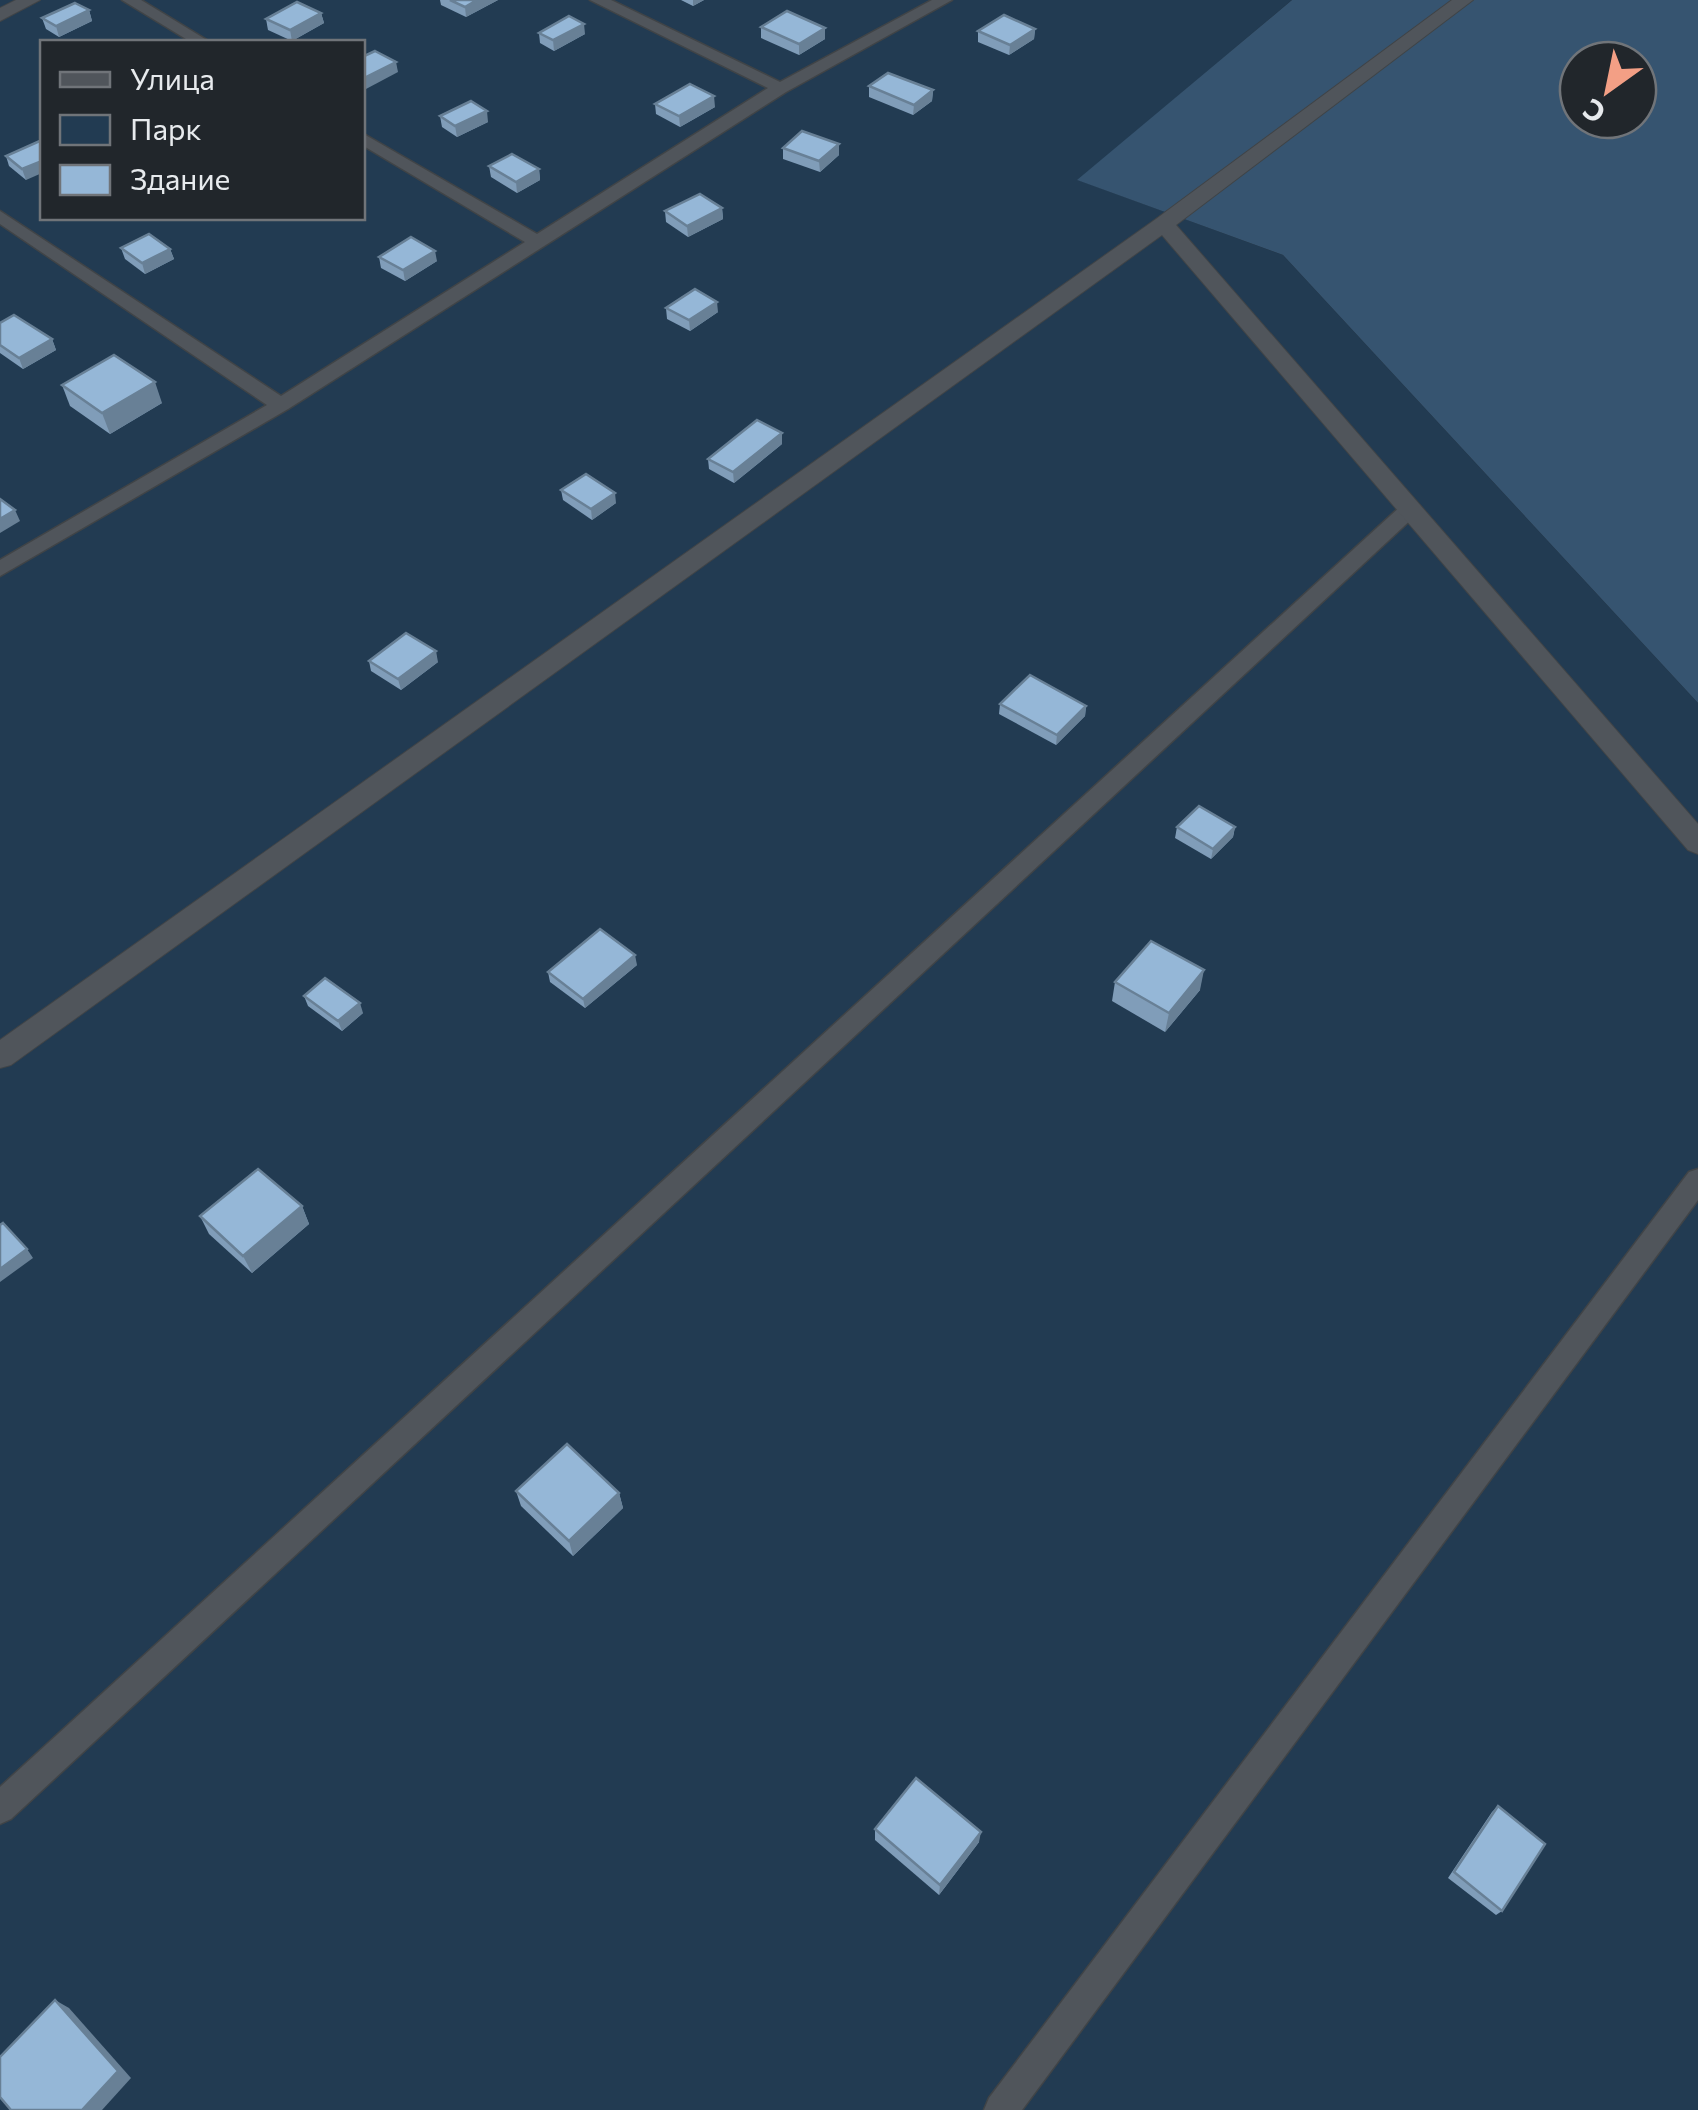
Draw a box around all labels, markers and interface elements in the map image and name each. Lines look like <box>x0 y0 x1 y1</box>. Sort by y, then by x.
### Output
legend <box>40 40 365 220</box>
north arrow <box>1558 40 1658 140</box>
text: Улица <box>130 59 215 96</box>
text: С <box>1577 92 1611 131</box>
text: Парк <box>130 109 202 146</box>
text: Здание <box>130 159 230 196</box>

